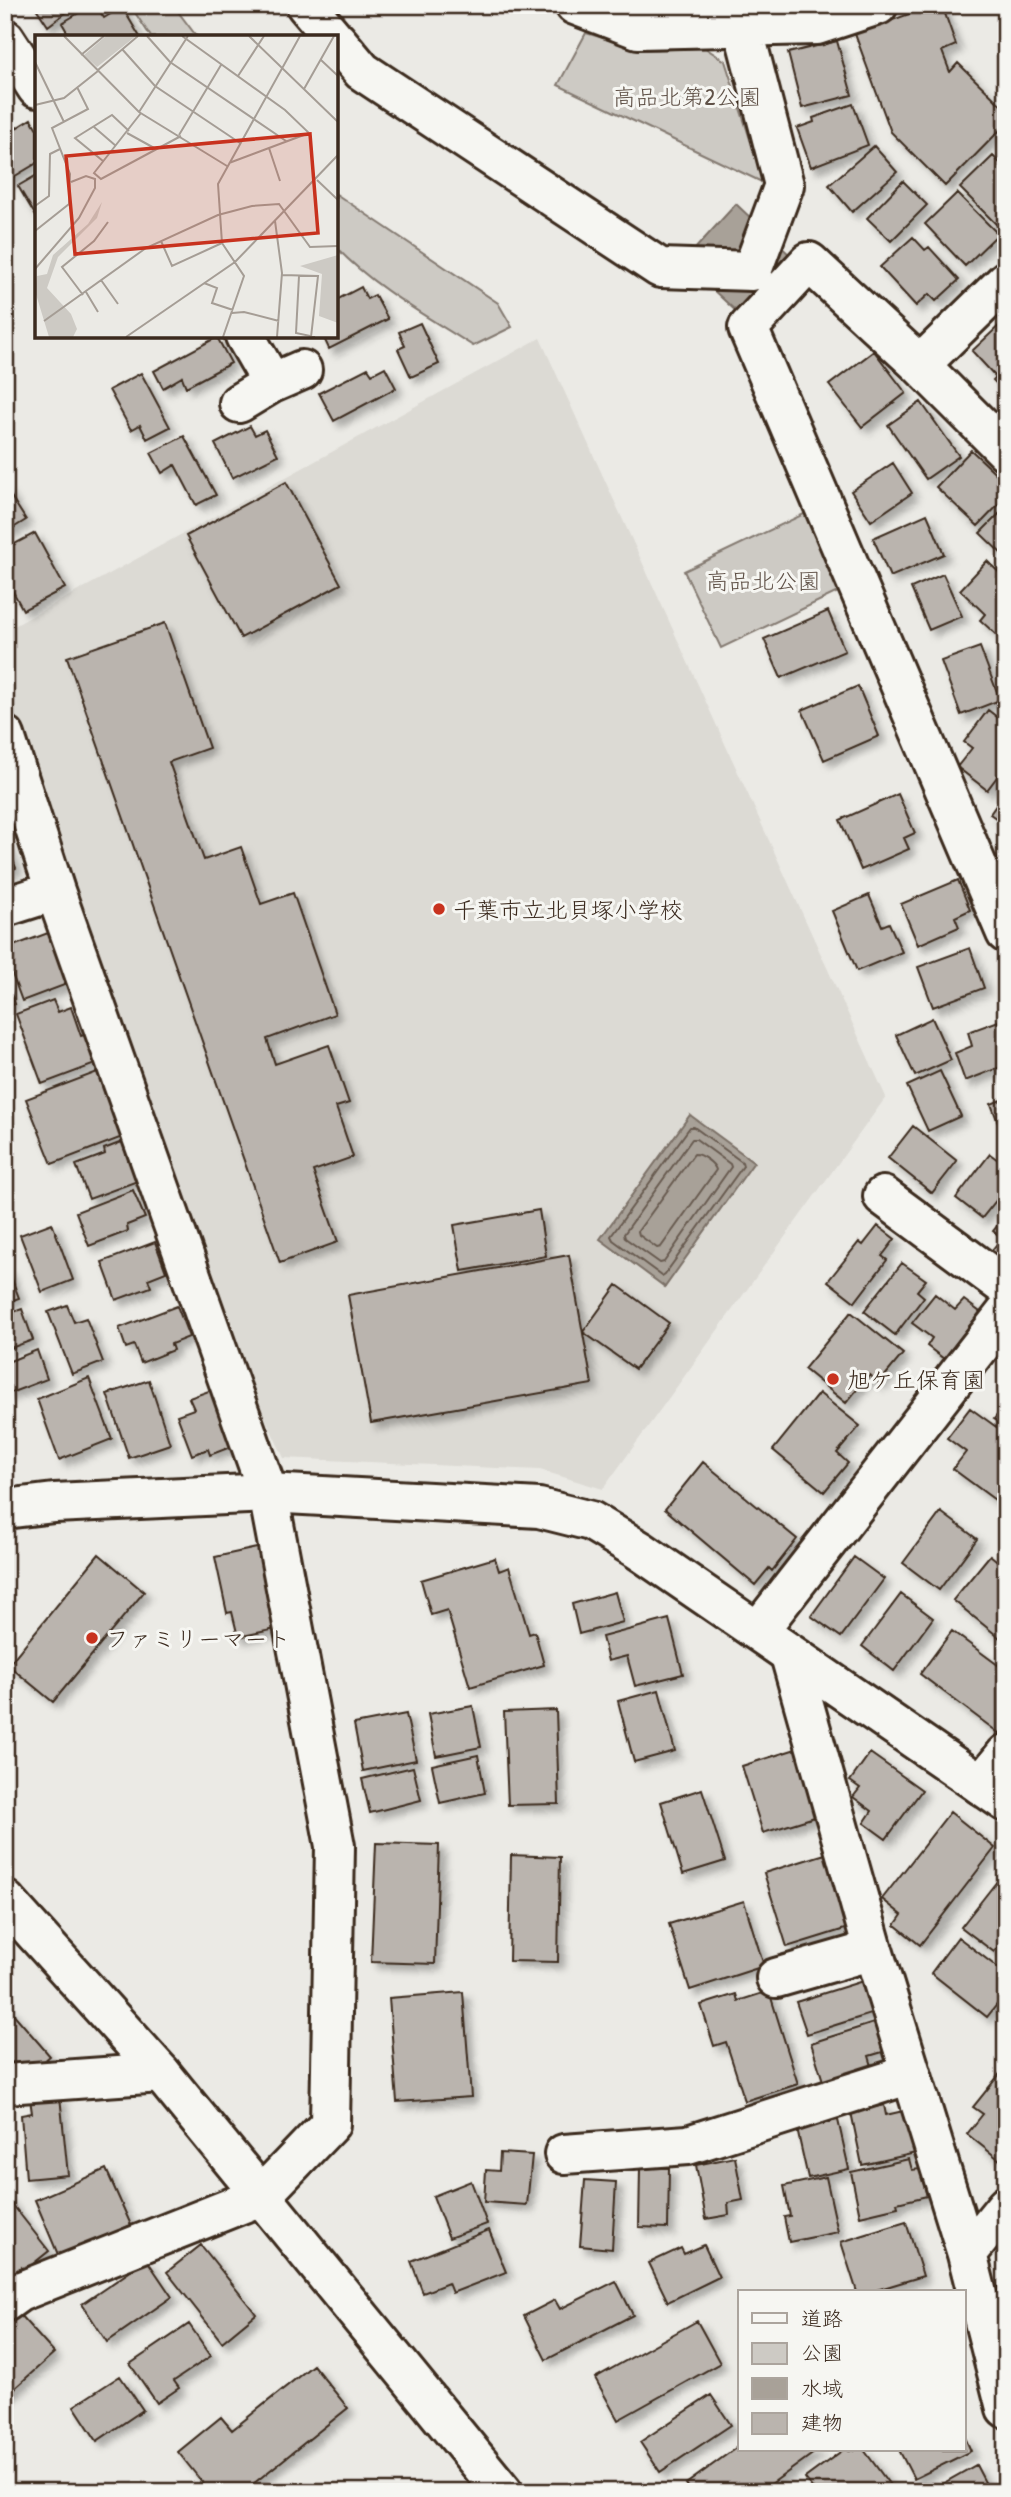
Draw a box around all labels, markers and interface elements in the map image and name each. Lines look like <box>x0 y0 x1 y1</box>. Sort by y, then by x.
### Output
inset map <box>35 35 338 338</box>
park label: 高品北第2公園 <box>613 81 761 112</box>
park label: 高品北公園 <box>706 565 821 596</box>
place label: 千葉市立北貝塚小学校 <box>453 894 683 925</box>
marker: 千葉市立北貝塚小学校 <box>431 901 447 917</box>
place label: 旭ケ丘保育園 <box>847 1364 985 1395</box>
marker: 旭ケ丘保育園 <box>825 1371 841 1387</box>
place label: ファミリーマート <box>106 1623 290 1654</box>
marker: ファミリーマート <box>84 1630 100 1646</box>
legend <box>738 2290 965 2452</box>
text: 道路 <box>801 2304 843 2333</box>
text: 公園 <box>801 2338 843 2367</box>
text: 水域 <box>801 2374 843 2403</box>
text: 建物 <box>801 2408 843 2437</box>

